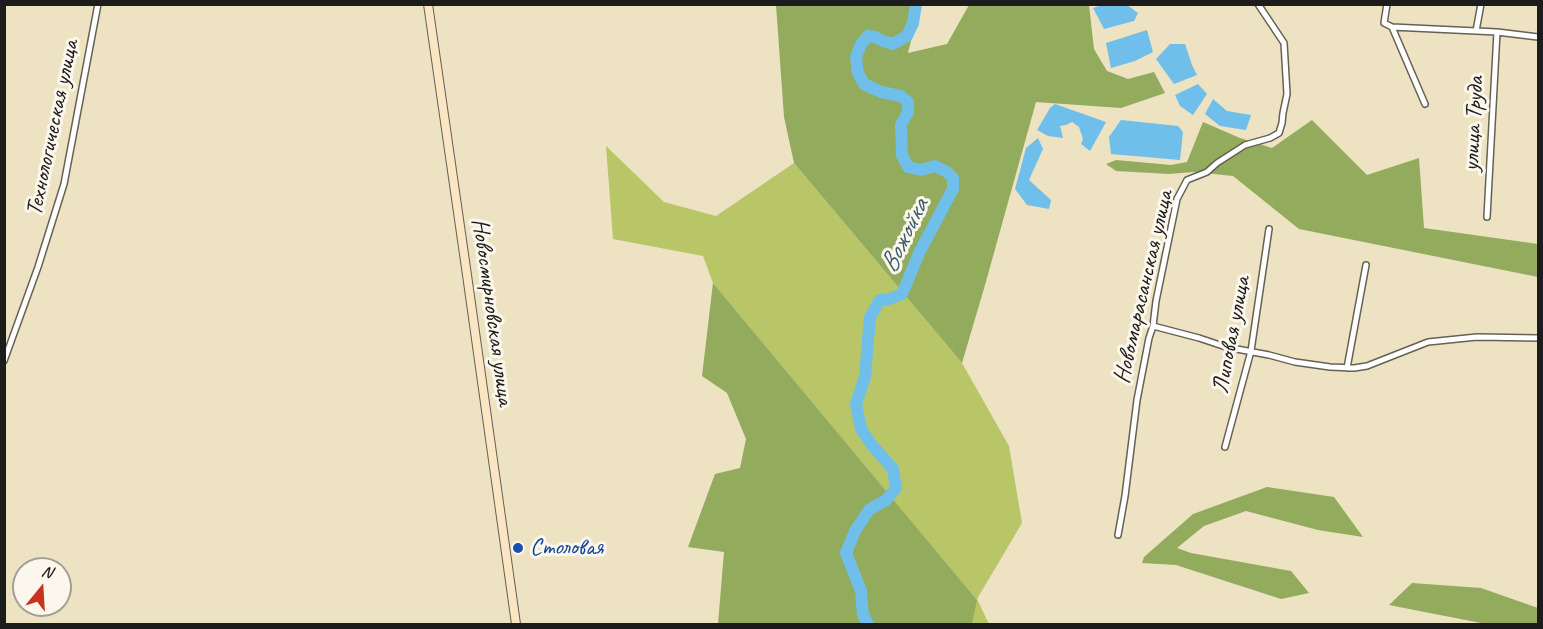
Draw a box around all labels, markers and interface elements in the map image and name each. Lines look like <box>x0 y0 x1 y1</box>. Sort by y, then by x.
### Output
street label: Технологическая улица <box>20 38 86 218</box>
street label: улица Труда <box>1457 76 1491 172</box>
street label: Новомарасанская улица <box>1108 188 1180 386</box>
water label: Вожойка <box>874 194 936 278</box>
street label: Новосмирновская улица <box>465 217 519 407</box>
street label: Липовая улица <box>1207 274 1257 396</box>
place label: Столовая <box>530 534 603 562</box>
marker: Столовая <box>511 541 525 555</box>
north arrow <box>12 557 72 617</box>
text: N <box>39 561 55 583</box>

